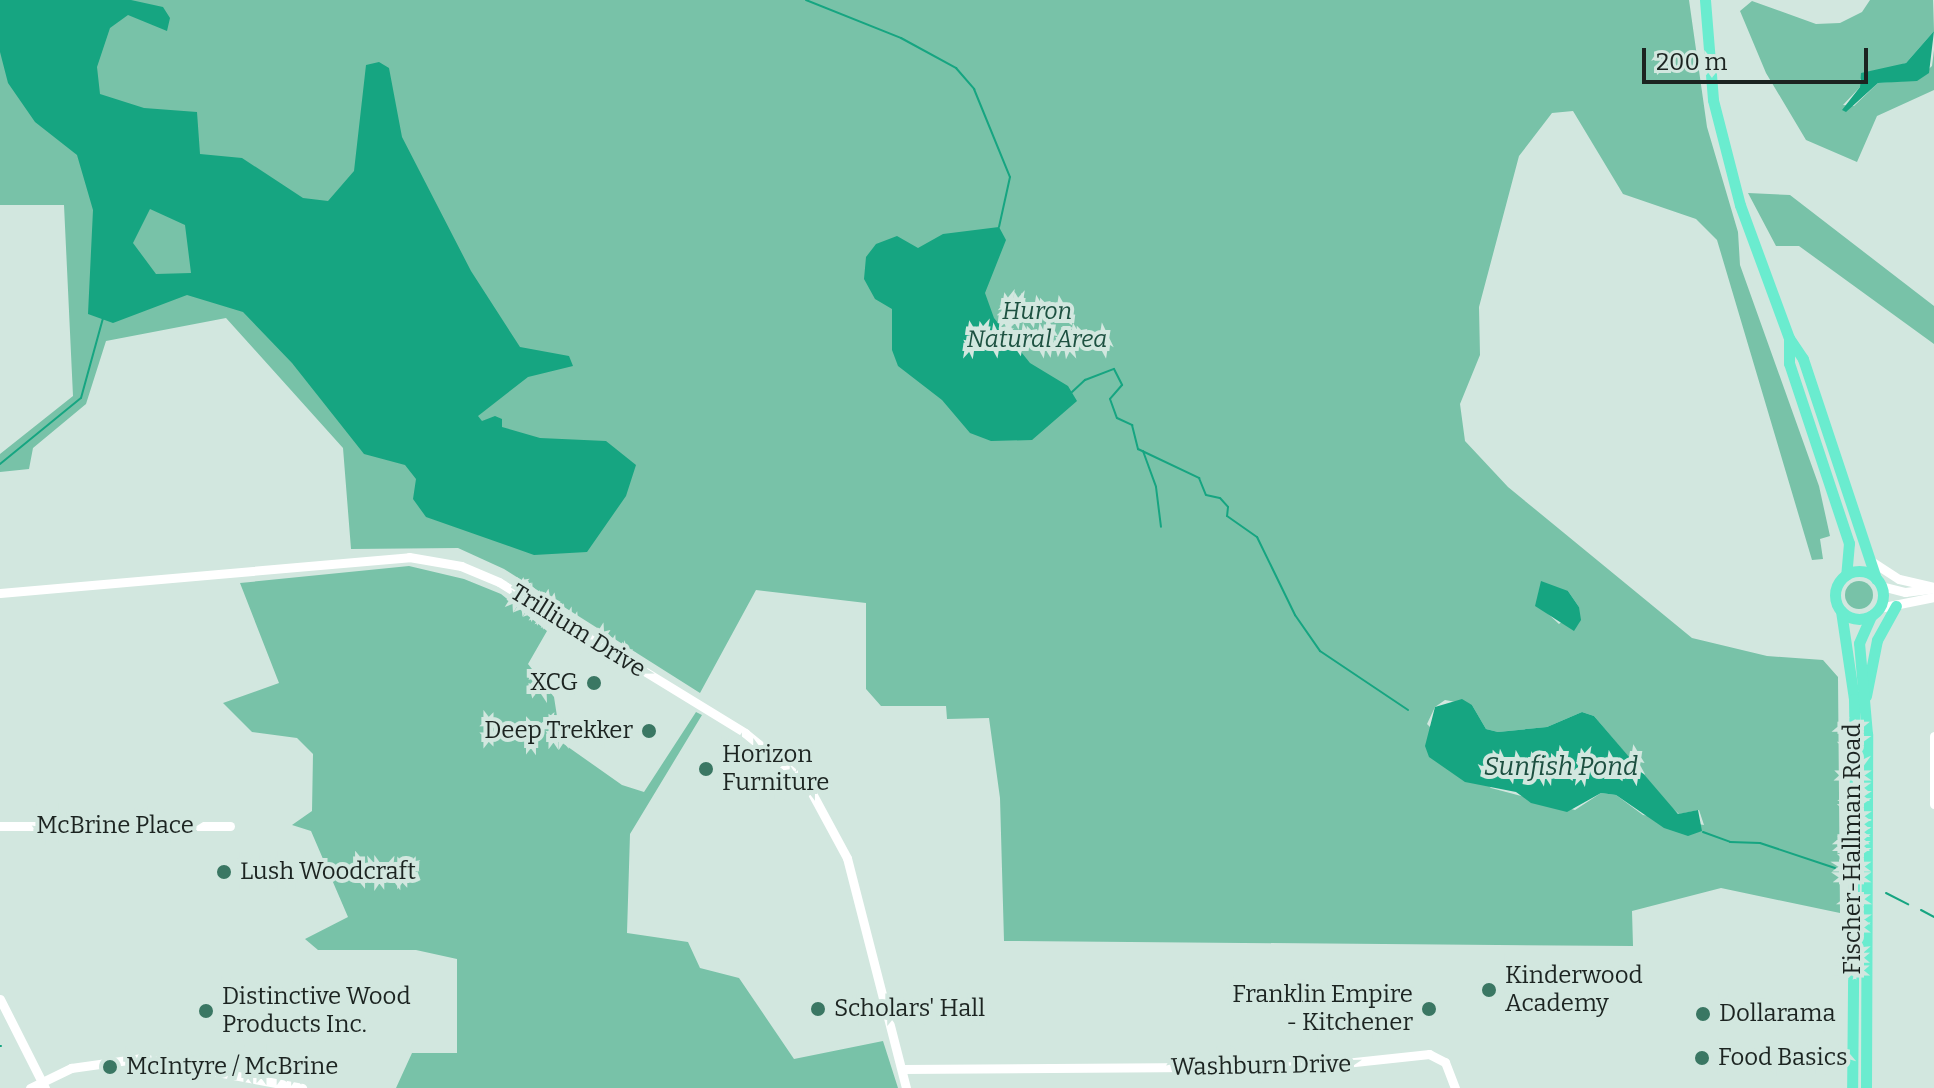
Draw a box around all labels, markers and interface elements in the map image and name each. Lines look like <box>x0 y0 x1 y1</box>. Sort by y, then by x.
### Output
scale bar <box>1646 32 1872 82</box>
text: 200 m <box>1656 48 1728 76</box>
park label: Huron Natural Area <box>967 298 1107 354</box>
street label: Trillium Drive <box>505 578 651 684</box>
place label: XCG <box>530 669 578 697</box>
marker: XCG <box>585 674 603 692</box>
place label: Deep Trekker <box>484 717 633 745</box>
marker: Deep Trekker <box>640 722 658 740</box>
street label: Fischer-Hallman Road <box>1839 723 1867 975</box>
place label: Horizon Furniture <box>722 741 829 797</box>
water label: Sunfish Pond <box>1484 751 1638 783</box>
marker: Horizon Furniture <box>697 760 715 778</box>
street label: McBrine Place <box>36 812 194 840</box>
place label: Lush Woodcraft <box>240 858 416 886</box>
marker: Lush Woodcraft <box>215 863 233 881</box>
place label: Kinderwood Academy <box>1505 962 1643 1018</box>
place label: Franklin Empire - Kitchener <box>1232 981 1413 1037</box>
marker: Kinderwood Academy <box>1480 981 1498 999</box>
place label: Distinctive Wood Products Inc. <box>222 983 411 1039</box>
place label: Scholars' Hall <box>834 995 985 1023</box>
marker: Scholars' Hall <box>809 1000 827 1018</box>
marker: Franklin Empire - Kitchener <box>1420 1000 1438 1018</box>
place label: Dollarama <box>1719 1000 1836 1028</box>
marker: Distinctive Wood Products Inc. <box>197 1002 215 1020</box>
marker: Dollarama <box>1694 1005 1712 1023</box>
place label: Food Basics <box>1718 1044 1847 1072</box>
marker: Food Basics <box>1693 1049 1711 1067</box>
street label: Washburn Drive <box>1171 1050 1351 1082</box>
place label: McIntyre / McBrine <box>126 1053 338 1081</box>
marker: McIntyre / McBrine <box>101 1058 119 1076</box>

